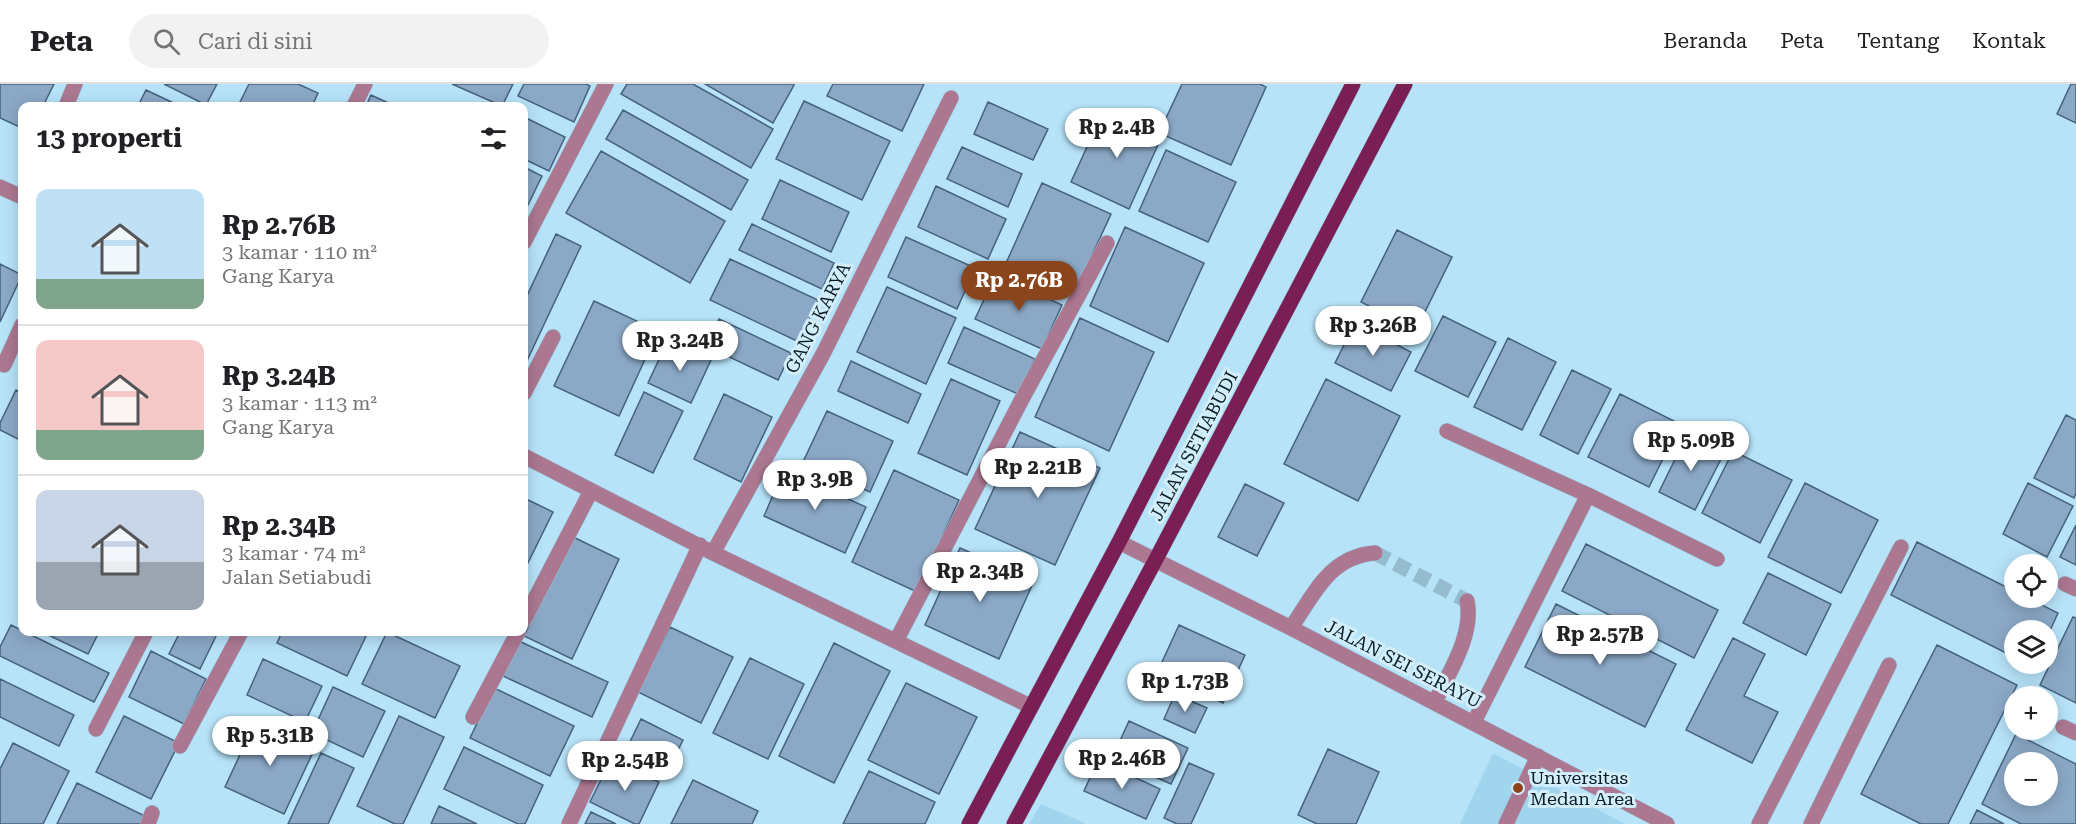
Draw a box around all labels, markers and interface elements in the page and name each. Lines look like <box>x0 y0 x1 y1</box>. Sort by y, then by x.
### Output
search box <box>129 14 549 68</box>
text: Peta <box>30 25 93 58</box>
icon: search <box>150 25 183 58</box>
text: Cari di sini <box>198 29 313 54</box>
text: Beranda <box>1663 29 1747 53</box>
text: Peta <box>1780 29 1824 53</box>
text: Tentang <box>1857 29 1939 53</box>
text: Kontak <box>1972 29 2046 53</box>
pin: Rp 2.4B <box>1062 108 1172 159</box>
text: Rp 2.4B <box>1079 115 1155 139</box>
icon: filters <box>477 122 510 155</box>
text: 13 properti <box>36 123 182 153</box>
text: Rp 2.76B <box>222 210 336 240</box>
icon: home <box>84 213 156 285</box>
text: 3 kamar · 110 m² <box>222 240 377 264</box>
street label: GANG KARYA <box>781 259 855 377</box>
pin: Rp 2.76B <box>957 261 1081 312</box>
text: Gang Karya <box>222 264 334 288</box>
text: Rp 2.76B <box>975 268 1063 292</box>
pin: Rp 3.26B <box>1311 306 1435 357</box>
text: Rp 3.26B <box>1329 313 1417 337</box>
pin: Rp 3.24B <box>618 321 742 372</box>
text: Rp 3.24B <box>636 328 724 352</box>
text: Rp 3.24B <box>222 361 336 391</box>
icon: home <box>84 364 156 436</box>
street label: JALAN SETIABUDI <box>1145 368 1242 524</box>
text: 3 kamar · 113 m² <box>222 391 377 415</box>
text: Gang Karya <box>222 415 334 439</box>
pin: Rp 5.09B <box>1629 421 1753 472</box>
text: Rp 5.09B <box>1647 428 1735 452</box>
pin: Rp 2.21B <box>976 448 1100 499</box>
text: Rp 2.21B <box>994 455 1082 479</box>
pin: Rp 3.9B <box>760 460 870 511</box>
text: Rp 3.9B <box>777 467 853 491</box>
text: Rp 2.34B <box>222 511 336 541</box>
icon: home <box>84 514 156 586</box>
text: 3 kamar · 74 m² <box>222 541 366 565</box>
pin: Rp 2.34B <box>918 552 1042 603</box>
map controls <box>2004 554 2058 806</box>
button: locate <box>2004 554 2058 608</box>
text: Rp 2.34B <box>936 559 1024 583</box>
text: Jalan Setiabudi <box>222 565 372 589</box>
street label: JALAN SEI SERAYU <box>1321 615 1485 712</box>
pin: Rp 2.57B <box>1538 615 1662 666</box>
button: layers <box>2004 620 2058 674</box>
text: Rp 2.57B <box>1556 622 1644 646</box>
pin: Rp 1.73B <box>1123 662 1247 713</box>
text: Rp 1.73B <box>1141 669 1229 693</box>
button: + <box>2004 686 2058 740</box>
pin: Rp 5.31B <box>208 716 332 767</box>
text: Rp 5.31B <box>226 723 314 747</box>
pin: Rp 2.46B <box>1060 739 1184 790</box>
pin: Rp 2.54B <box>563 741 687 792</box>
text: Rp 2.46B <box>1078 746 1166 770</box>
text: Rp 2.54B <box>581 748 669 772</box>
button: − <box>2004 752 2058 806</box>
place label: Universitas Medan Area <box>1530 767 1634 809</box>
marker: Universitas Medan Area <box>1511 781 1525 795</box>

